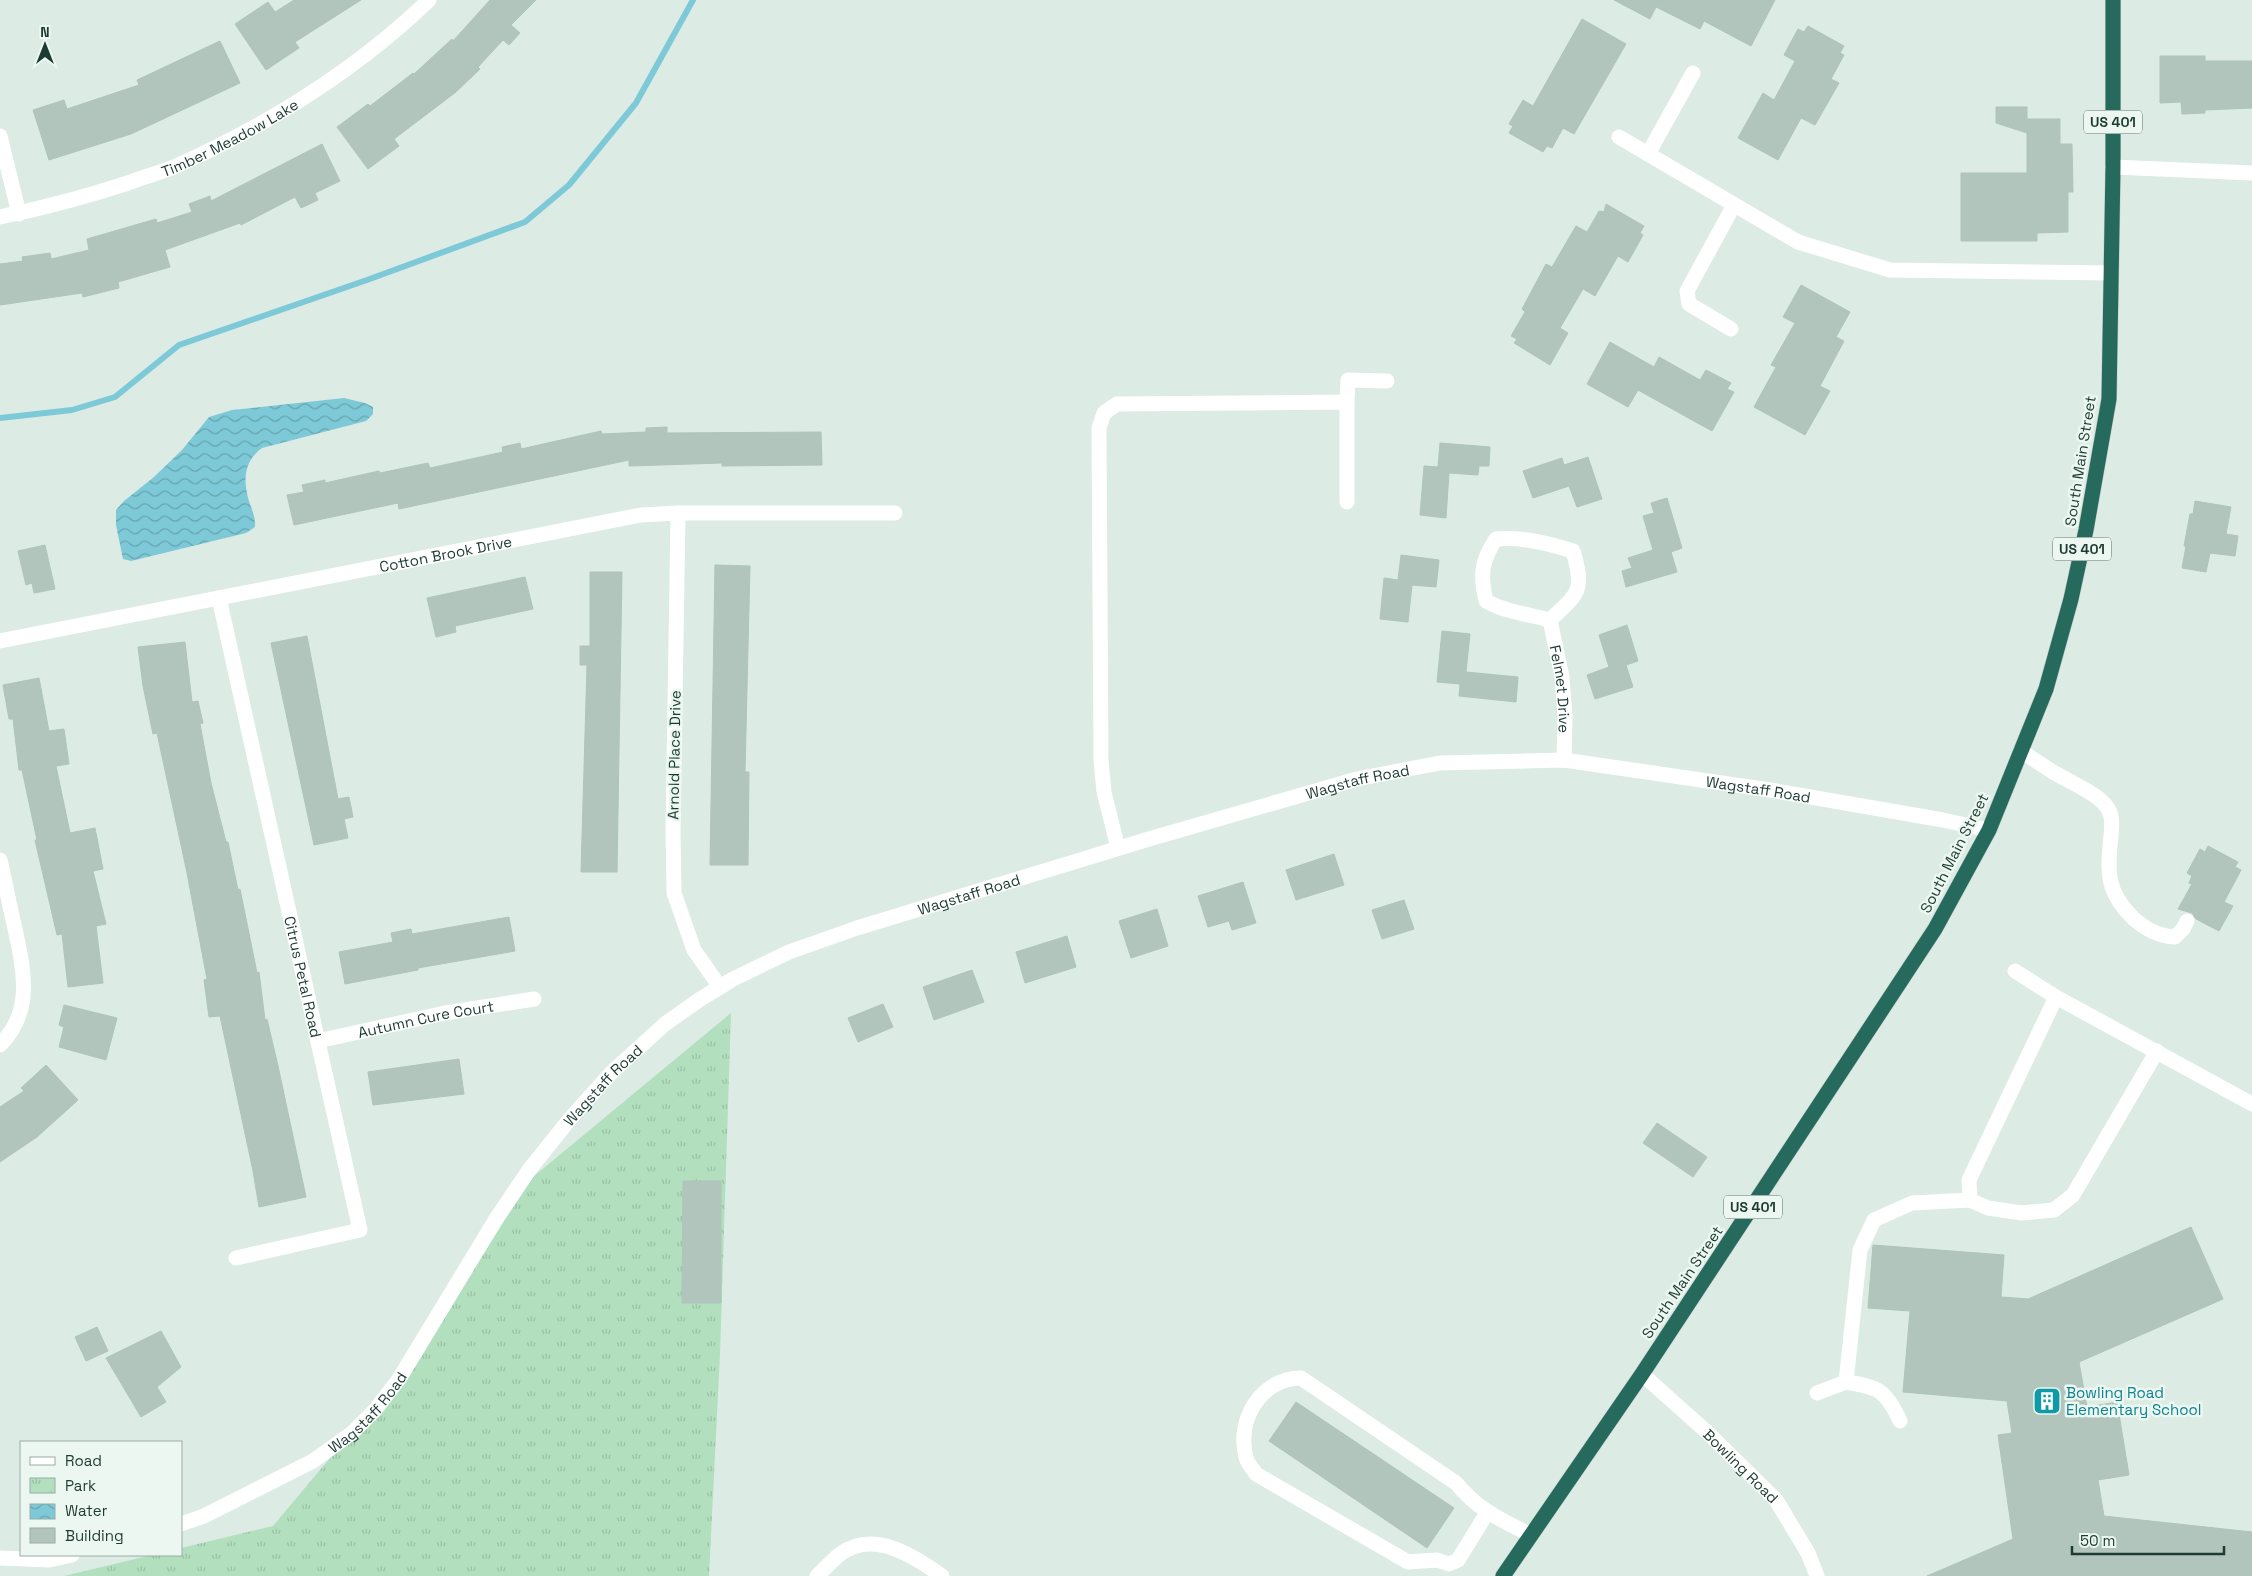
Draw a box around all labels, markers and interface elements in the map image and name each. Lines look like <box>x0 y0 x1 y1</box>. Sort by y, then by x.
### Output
north arrow <box>20 20 70 70</box>
text: N <box>40 23 50 41</box>
street label: Timber Meadow Lake <box>159 94 302 180</box>
road number: US 401 <box>2084 110 2142 134</box>
street label: South Main Street <box>2060 394 2100 528</box>
street label: Cotton Brook Drive <box>378 531 514 576</box>
road number: US 401 <box>2053 538 2111 560</box>
street label: Felmet Drive <box>1546 643 1575 733</box>
street label: Arnold Place Drive <box>663 690 685 820</box>
street label: Wagstaff Road <box>1304 760 1411 803</box>
street label: Wagstaff Road <box>1705 771 1812 806</box>
street label: South Main Street <box>1916 790 1992 916</box>
street label: Wagstaff Road <box>915 869 1022 918</box>
street label: Citrus Petal Road <box>281 914 326 1039</box>
street label: Autumn Cure Court <box>356 996 495 1041</box>
street label: Wagstaff Road <box>559 1040 646 1130</box>
road number: US 401 <box>1724 1196 1782 1218</box>
street label: South Main Street <box>1637 1222 1727 1342</box>
street label: Wagstaff Road <box>324 1368 411 1457</box>
place label: Bowling Road Elementary School <box>2066 1383 2202 1419</box>
building icon: Bowling Road Elementary School <box>2032 1386 2062 1416</box>
street label: Bowling Road <box>1700 1424 1783 1507</box>
legend <box>20 1441 182 1556</box>
text: Road <box>65 1451 102 1470</box>
text: Park <box>65 1476 96 1495</box>
text: Water <box>65 1501 108 1520</box>
scale bar <box>2072 1524 2224 1556</box>
text: Building <box>65 1526 124 1545</box>
text: 50 m <box>2080 1531 2115 1550</box>

